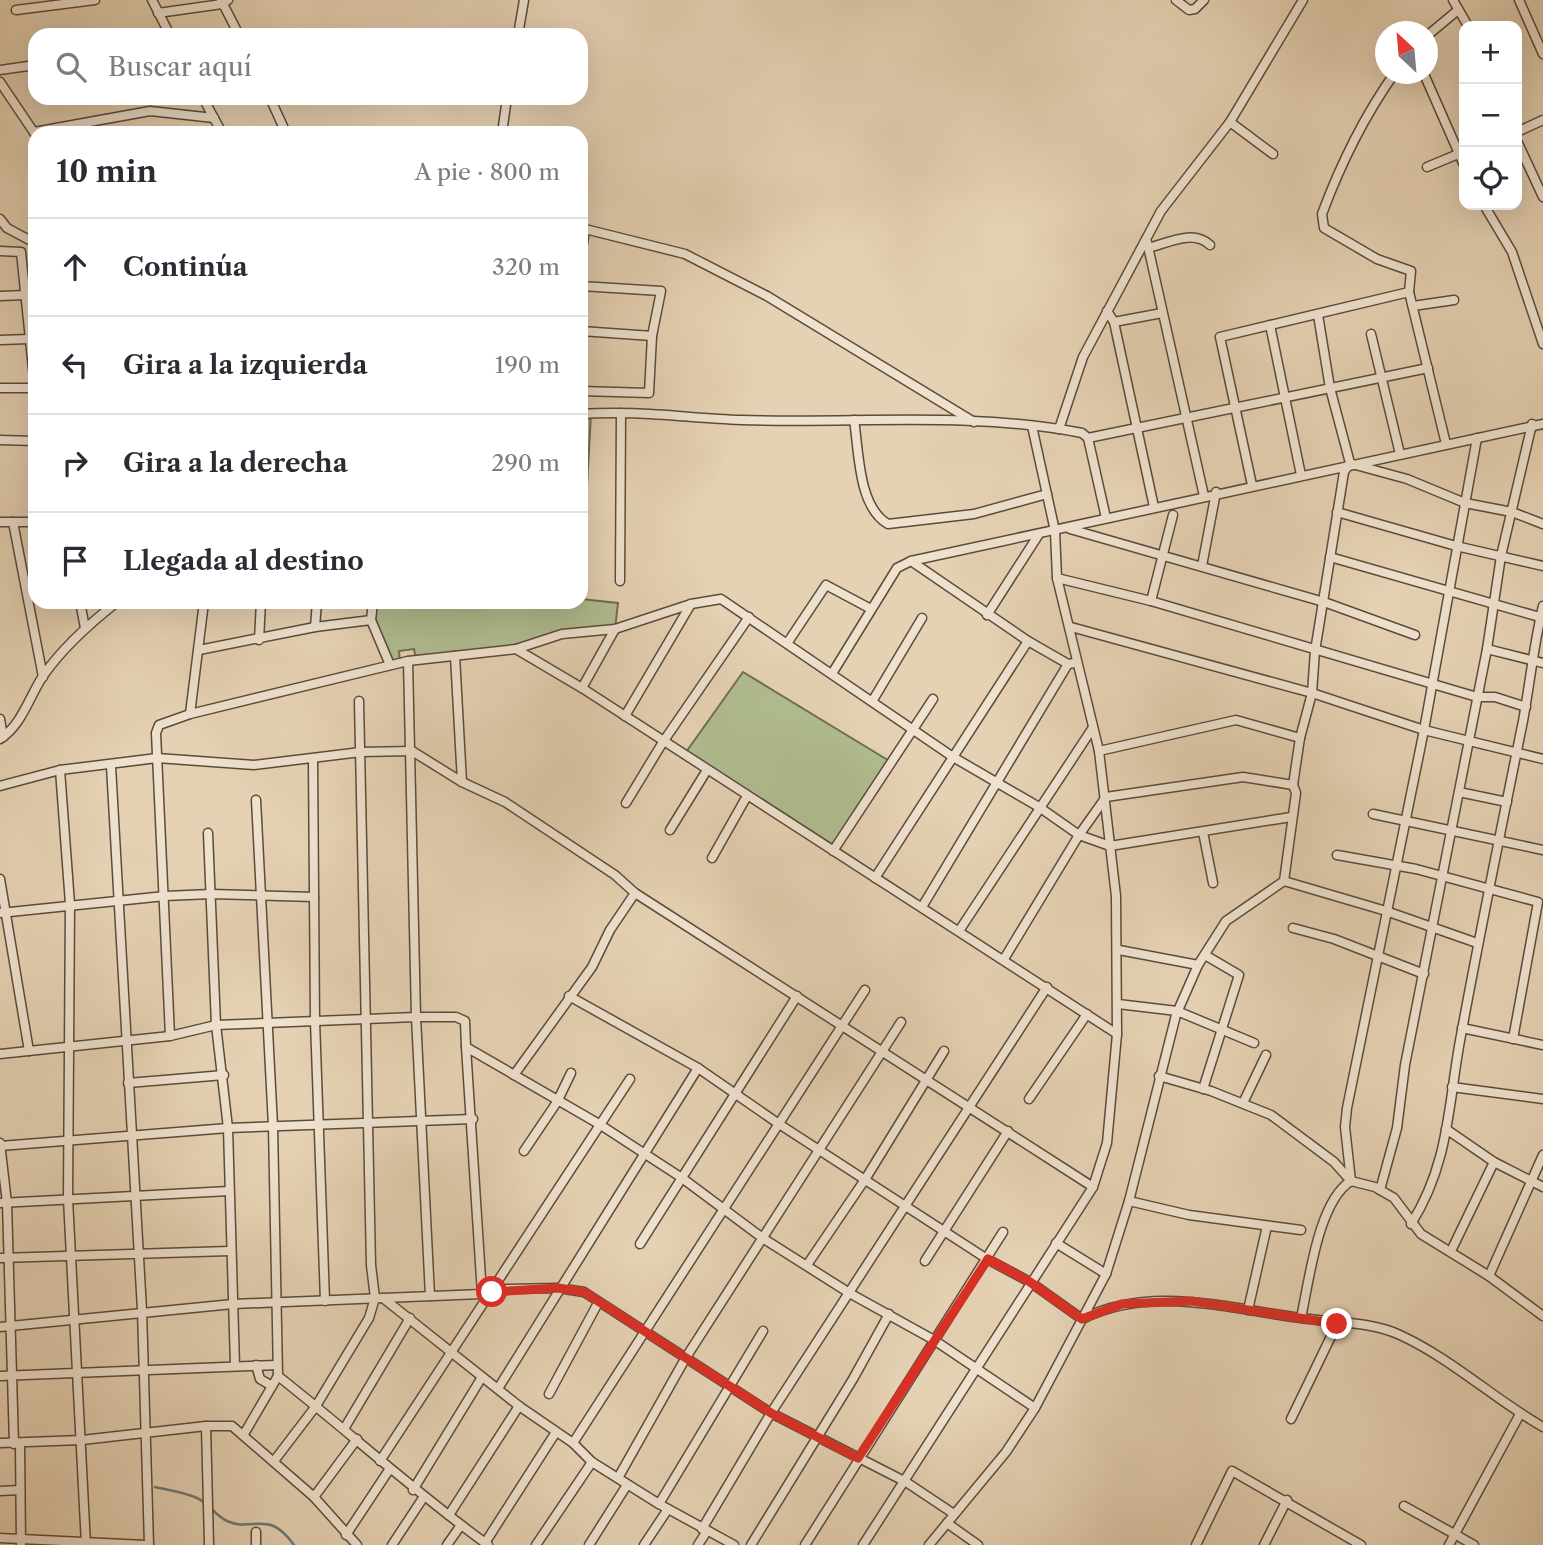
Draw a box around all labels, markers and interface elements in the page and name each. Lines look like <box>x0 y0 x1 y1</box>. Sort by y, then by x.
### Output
north arrow <box>1375 21 1438 84</box>
map controls <box>1459 21 1522 210</box>
button: + <box>1459 21 1522 84</box>
search box <box>28 28 588 105</box>
icon: search <box>52 48 90 86</box>
text: Buscar aquí <box>108 51 252 83</box>
button: − <box>1459 84 1522 147</box>
button: locate <box>1459 147 1522 210</box>
text: 10 min <box>56 153 157 190</box>
text: A pie · 800 m <box>415 158 560 186</box>
icon: ahead <box>56 248 94 286</box>
text: Continúa <box>123 251 248 283</box>
text: 320 m <box>492 253 560 281</box>
icon: left <box>56 346 94 384</box>
text: Gira a la izquierda <box>123 349 368 381</box>
text: 190 m <box>495 351 560 379</box>
icon: right <box>56 444 94 482</box>
text: Gira a la derecha <box>123 447 348 479</box>
text: 290 m <box>491 449 560 477</box>
icon: arrive <box>56 542 94 580</box>
text: Llegada al destino <box>123 545 364 577</box>
route start <box>476 1276 507 1307</box>
route end <box>1321 1308 1352 1339</box>

